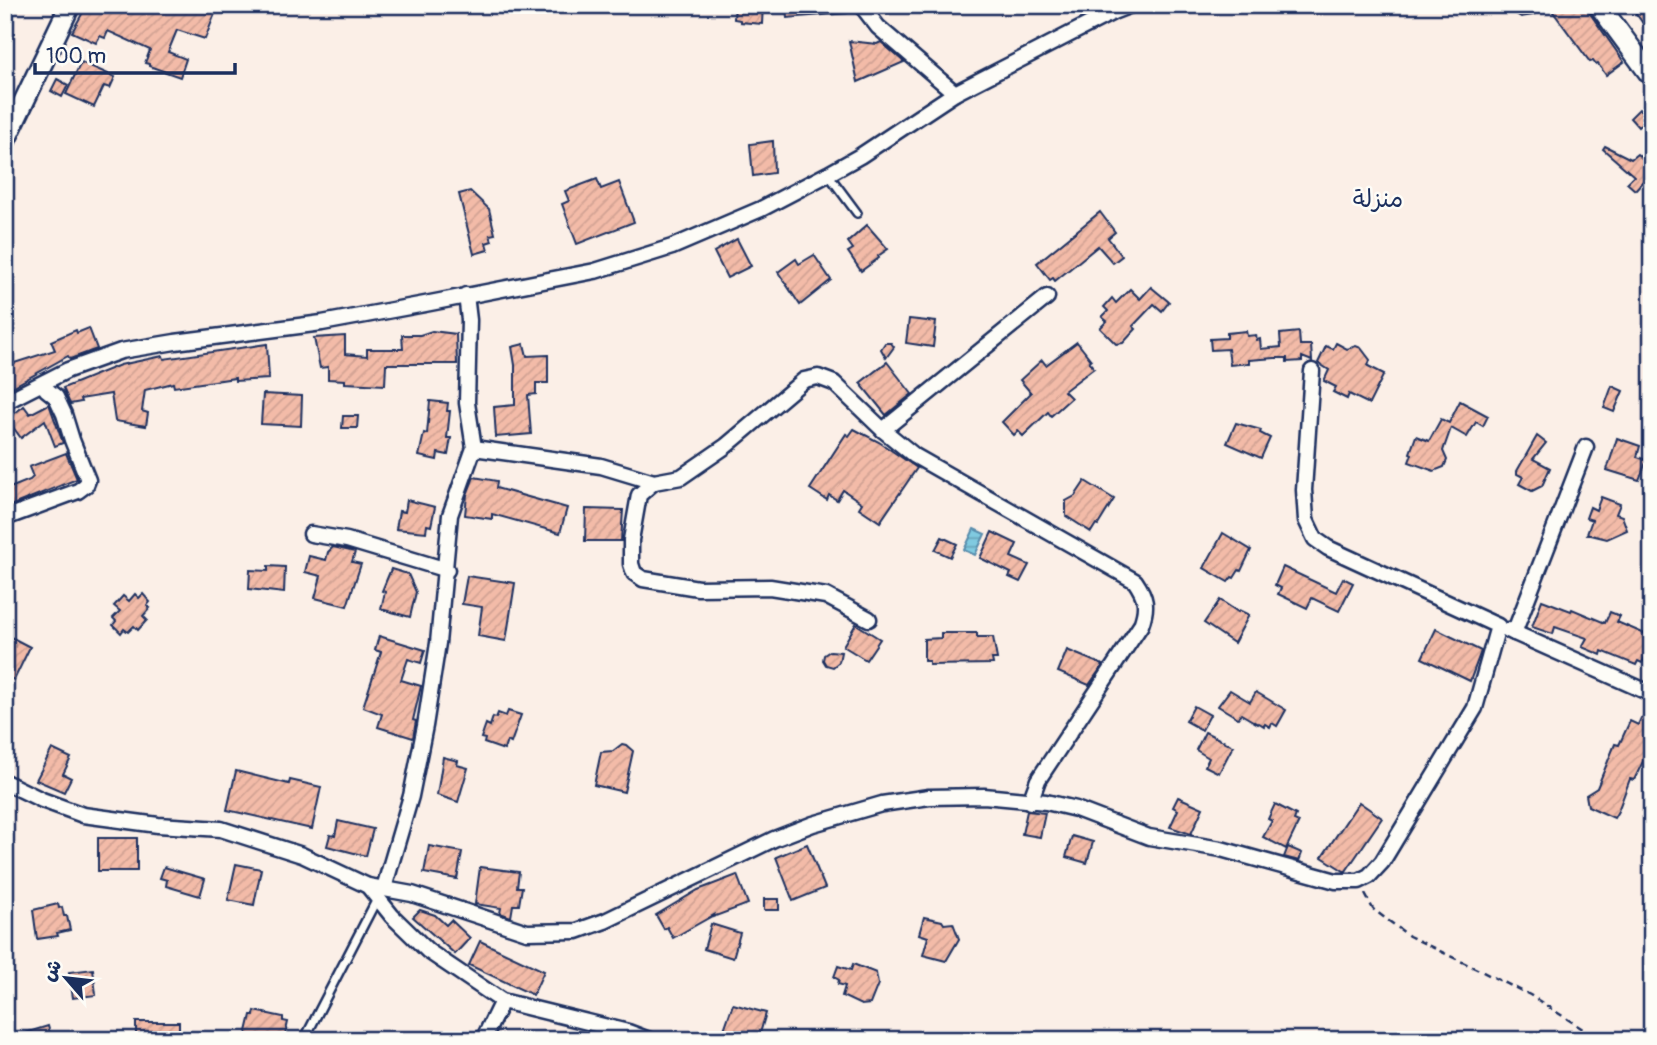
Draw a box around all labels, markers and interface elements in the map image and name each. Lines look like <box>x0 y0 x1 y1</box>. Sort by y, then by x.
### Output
scale bar <box>35 32 234 76</box>
text: 100 m <box>46 43 106 70</box>
district label: منزلة <box>1353 185 1403 214</box>
north arrow <box>32 944 102 1014</box>
text: ش <box>36 956 67 985</box>

